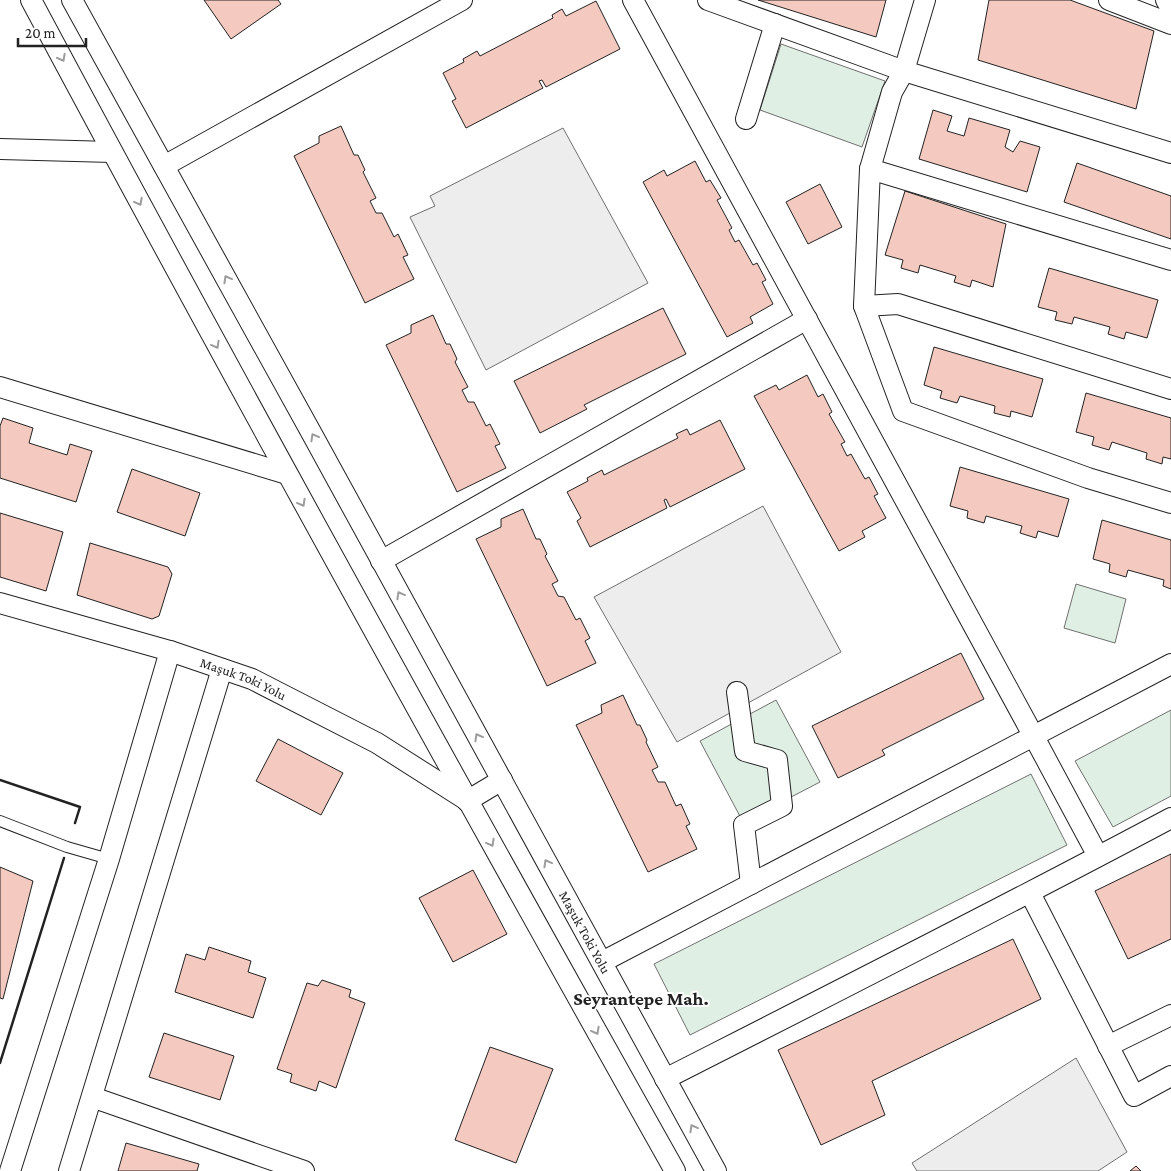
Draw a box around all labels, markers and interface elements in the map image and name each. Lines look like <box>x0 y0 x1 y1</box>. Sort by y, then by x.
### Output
scale bar <box>18 15 85 47</box>
text: 20 m <box>25 25 56 41</box>
one-way arrow <box>56 53 66 62</box>
one-way arrow <box>133 196 143 205</box>
one-way arrow <box>223 276 233 285</box>
one-way arrow <box>210 339 220 348</box>
one-way arrow <box>310 433 320 442</box>
one-way arrow <box>296 497 306 506</box>
one-way arrow <box>396 591 406 600</box>
street label: Maşuk Toki Yolu <box>198 654 290 704</box>
one-way arrow <box>474 734 484 743</box>
one-way arrow <box>485 838 495 847</box>
one-way arrow <box>543 859 553 868</box>
street label: Maşuk Toki Yolu <box>556 888 614 977</box>
district label: Seyrantepe Mah. <box>573 988 709 1009</box>
one-way arrow <box>590 1025 600 1034</box>
one-way arrow <box>689 1125 699 1134</box>

